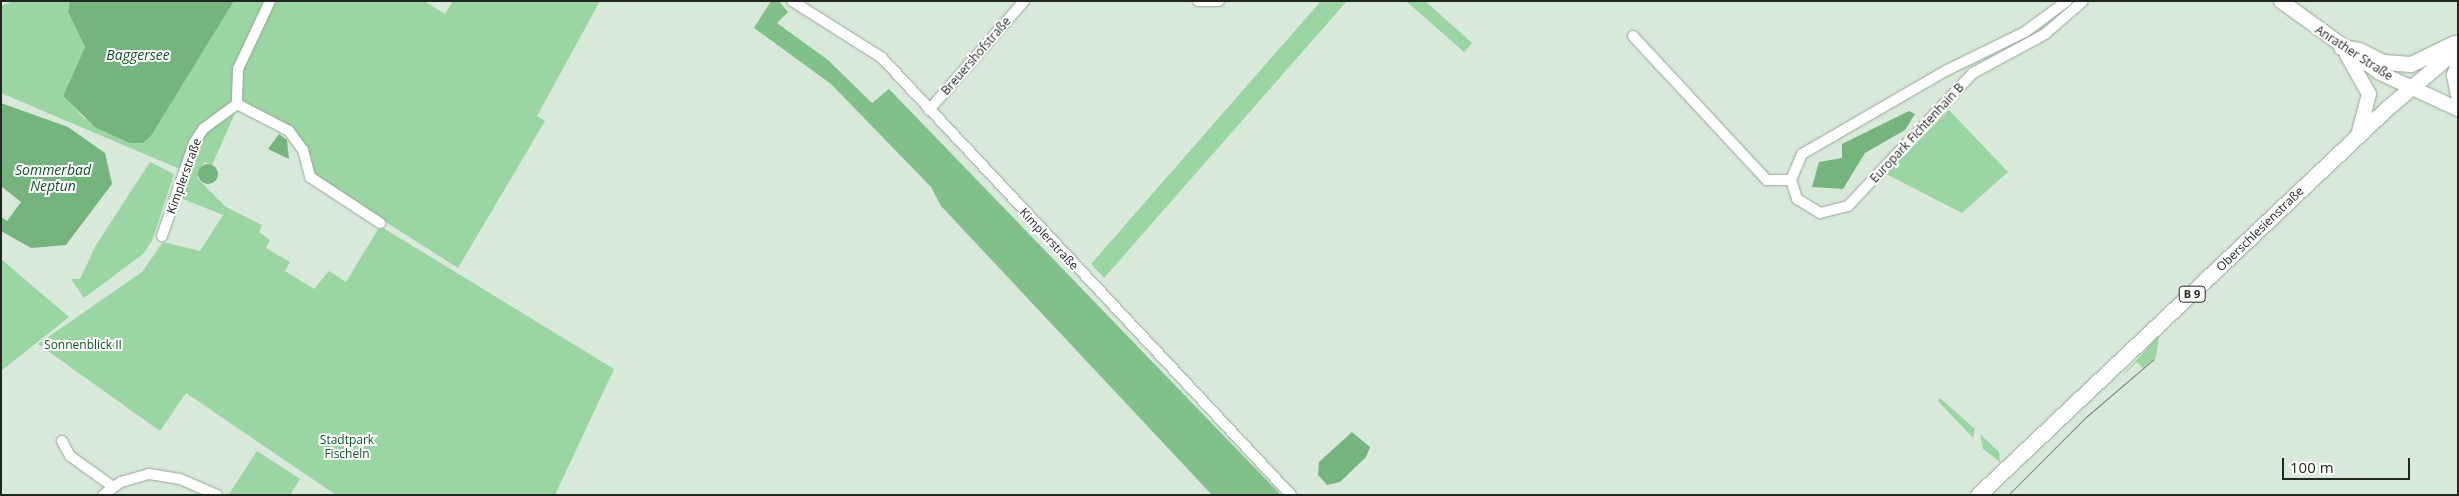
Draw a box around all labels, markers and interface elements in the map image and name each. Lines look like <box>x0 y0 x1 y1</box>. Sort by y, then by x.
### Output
street label: Breuershofstraße <box>938 14 1014 98</box>
street label: Anrather Straße <box>2313 23 2395 83</box>
water label: Baggersee <box>106 47 170 63</box>
street label: Europark Fichtenhain B <box>1867 80 1967 186</box>
street label: Kimplerstraße <box>164 136 204 216</box>
water label: Sommerbad Neptun <box>15 162 91 194</box>
street label: Oberschlesienstraße <box>2213 184 2307 274</box>
street label: Kimplerstraße <box>1017 205 1081 273</box>
road number: B 9 <box>2178 286 2206 302</box>
park label: Sonnenblick II <box>44 338 122 352</box>
park label: Stadtpark Fischeln <box>320 433 374 461</box>
scale bar <box>2284 448 2412 480</box>
text: 100 m <box>2290 457 2334 477</box>

